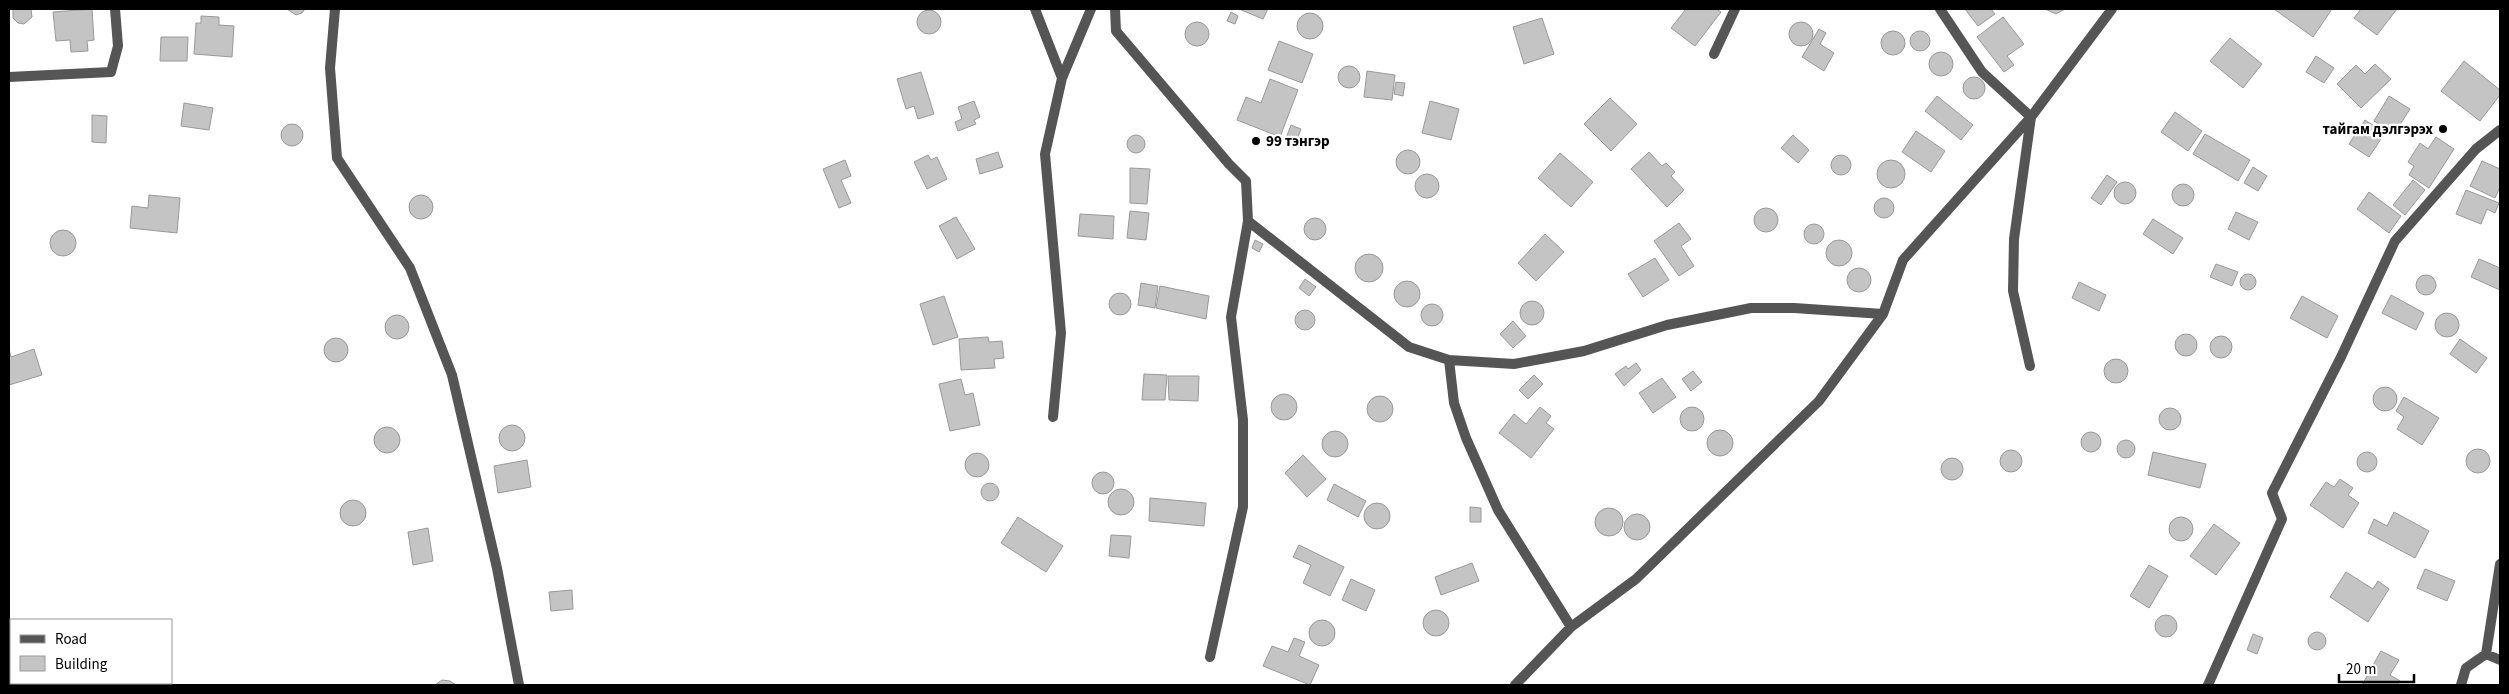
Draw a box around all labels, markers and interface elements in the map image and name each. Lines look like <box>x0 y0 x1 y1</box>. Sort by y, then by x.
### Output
place label: тайгам дэлгэрэх <box>2322 119 2433 140</box>
marker: тайгам дэлгэрэх <box>2437 123 2449 135</box>
place label: 99 тэнгэр <box>1266 131 1330 152</box>
marker: 99 тэнгэр <box>1250 135 1262 147</box>
legend <box>10 619 172 684</box>
text: Road <box>55 629 87 650</box>
scale bar <box>2339 652 2414 684</box>
text: Building <box>55 654 108 675</box>
text: 20 m <box>2346 659 2376 680</box>

